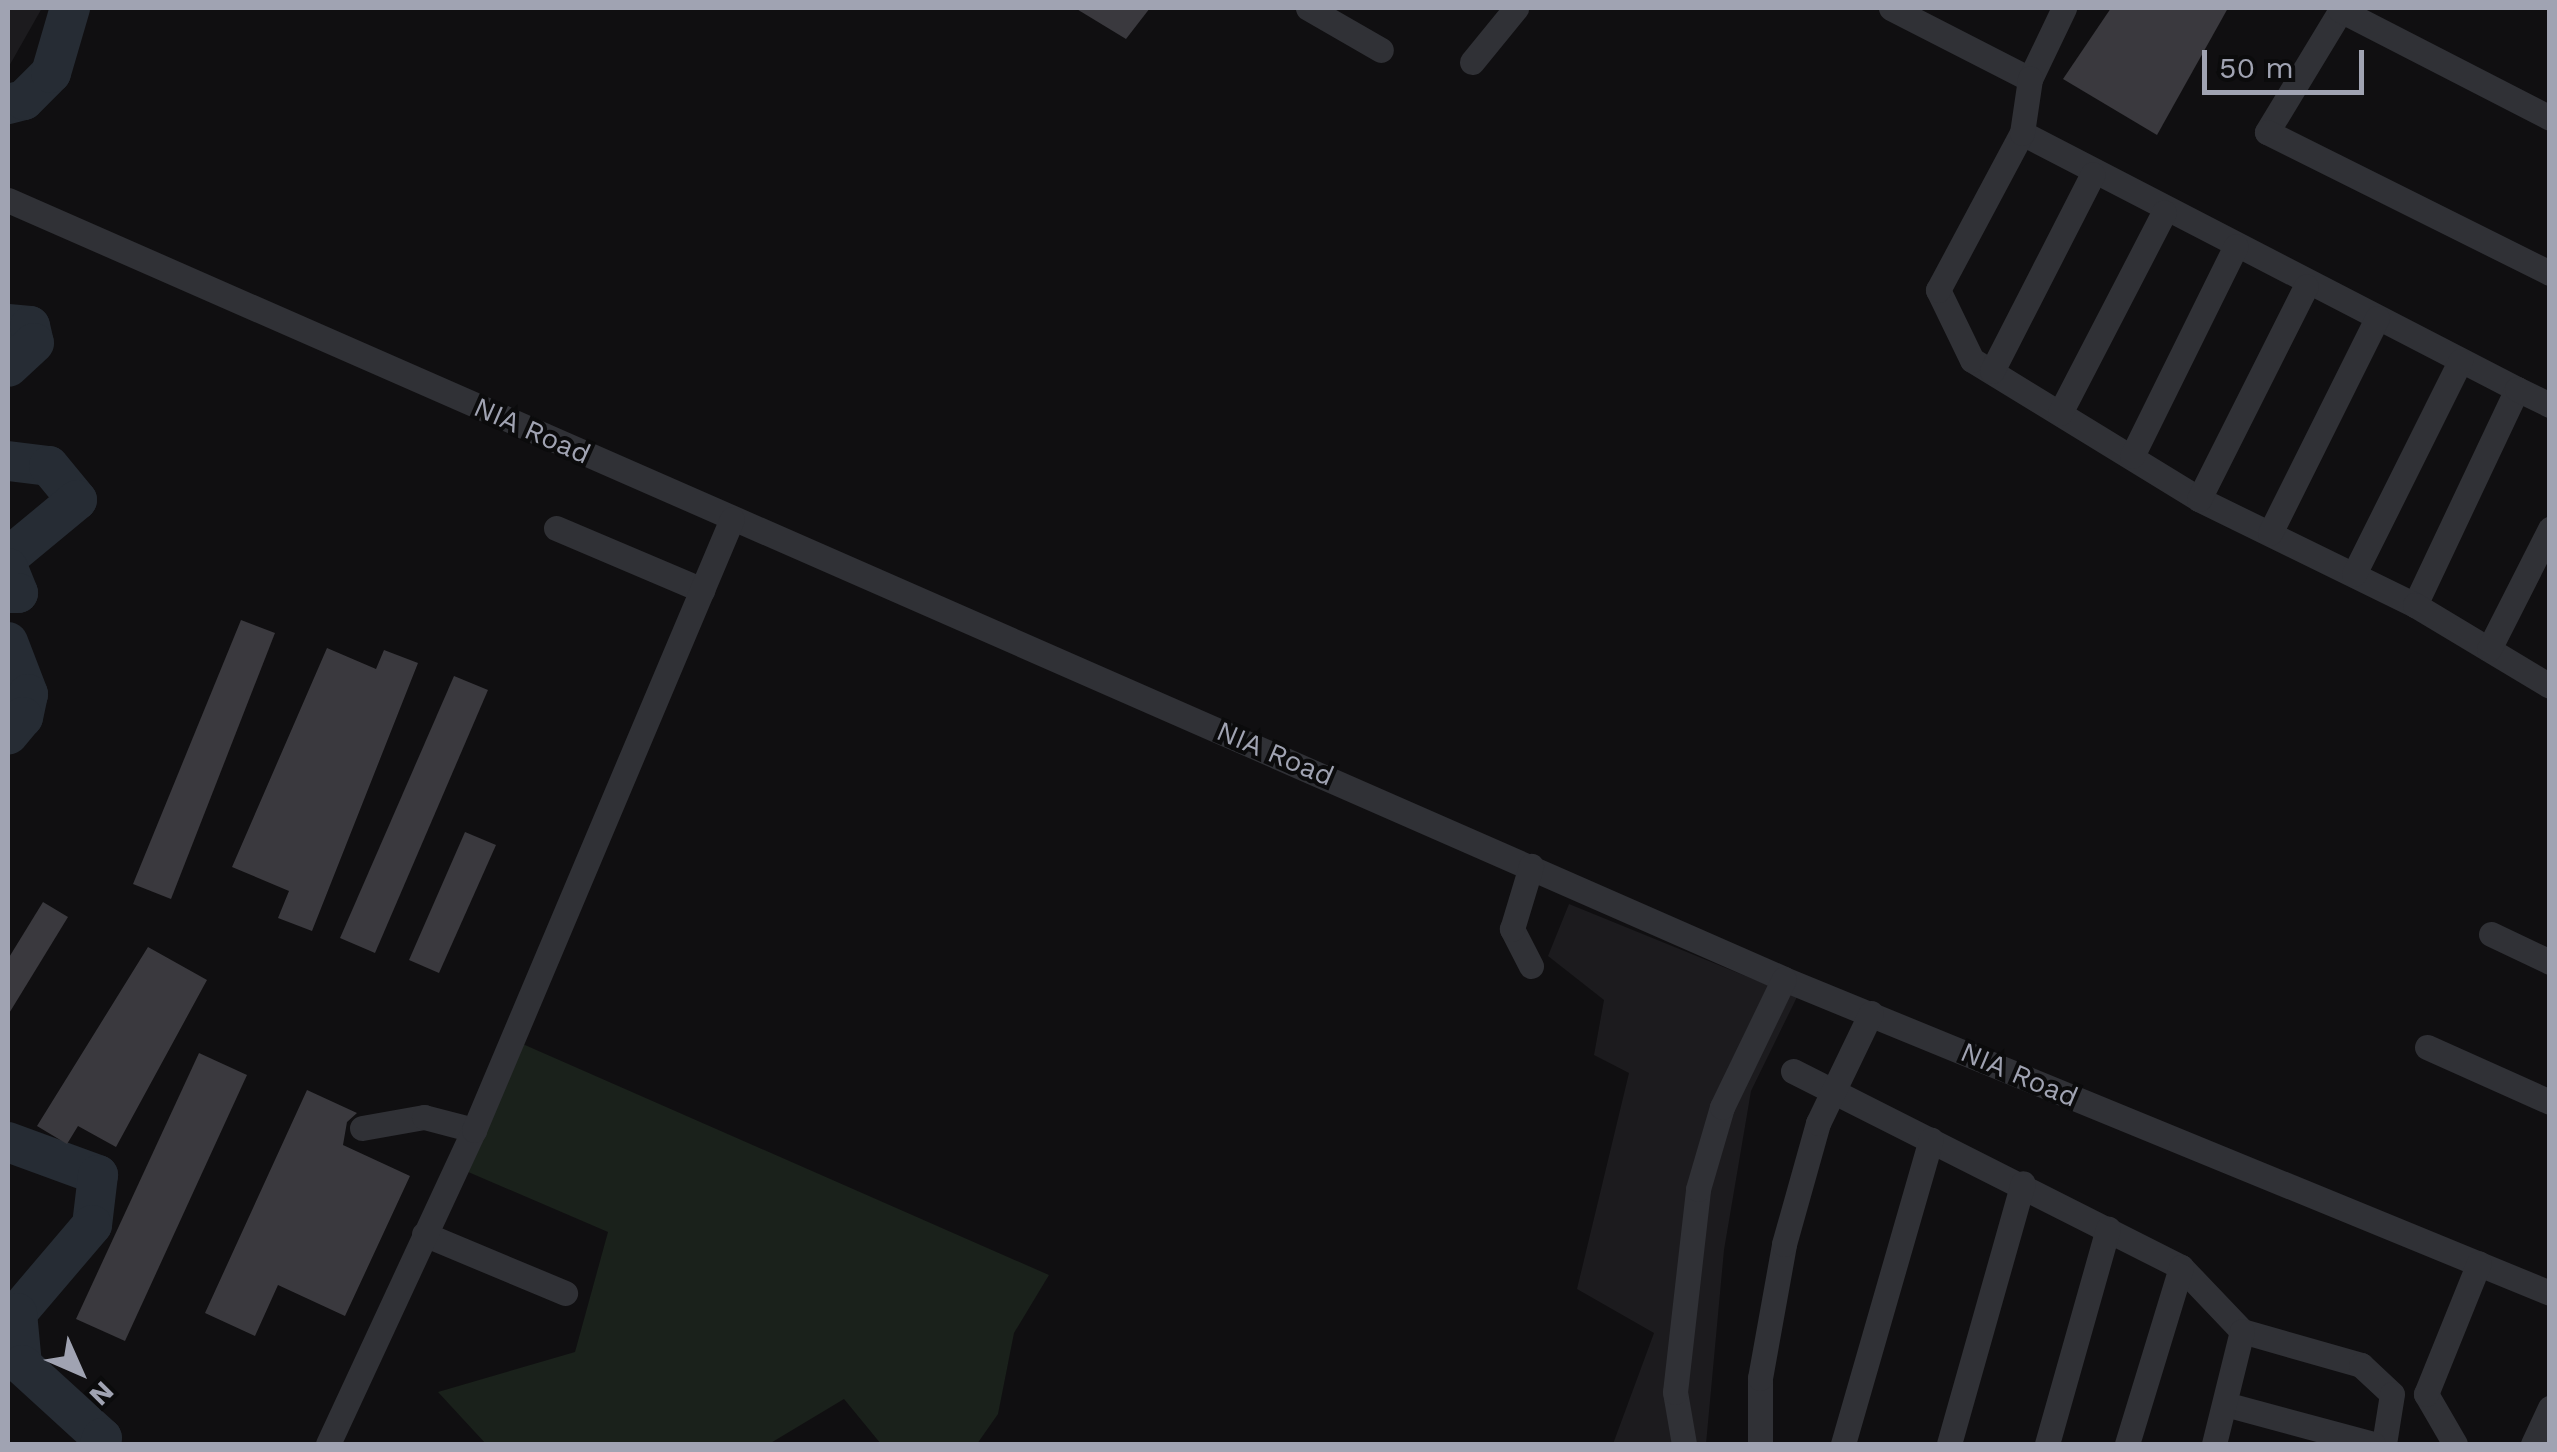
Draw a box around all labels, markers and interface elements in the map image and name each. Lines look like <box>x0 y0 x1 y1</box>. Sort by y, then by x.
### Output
scale bar <box>2207 30 2370 92</box>
text: 50 m <box>2219 50 2294 85</box>
street label: NIA Road <box>468 390 596 472</box>
street label: NIA Road <box>1211 714 1339 794</box>
street label: NIA Road <box>1955 1035 2083 1115</box>
north arrow <box>30 1322 130 1422</box>
text: N <box>83 1375 121 1413</box>

